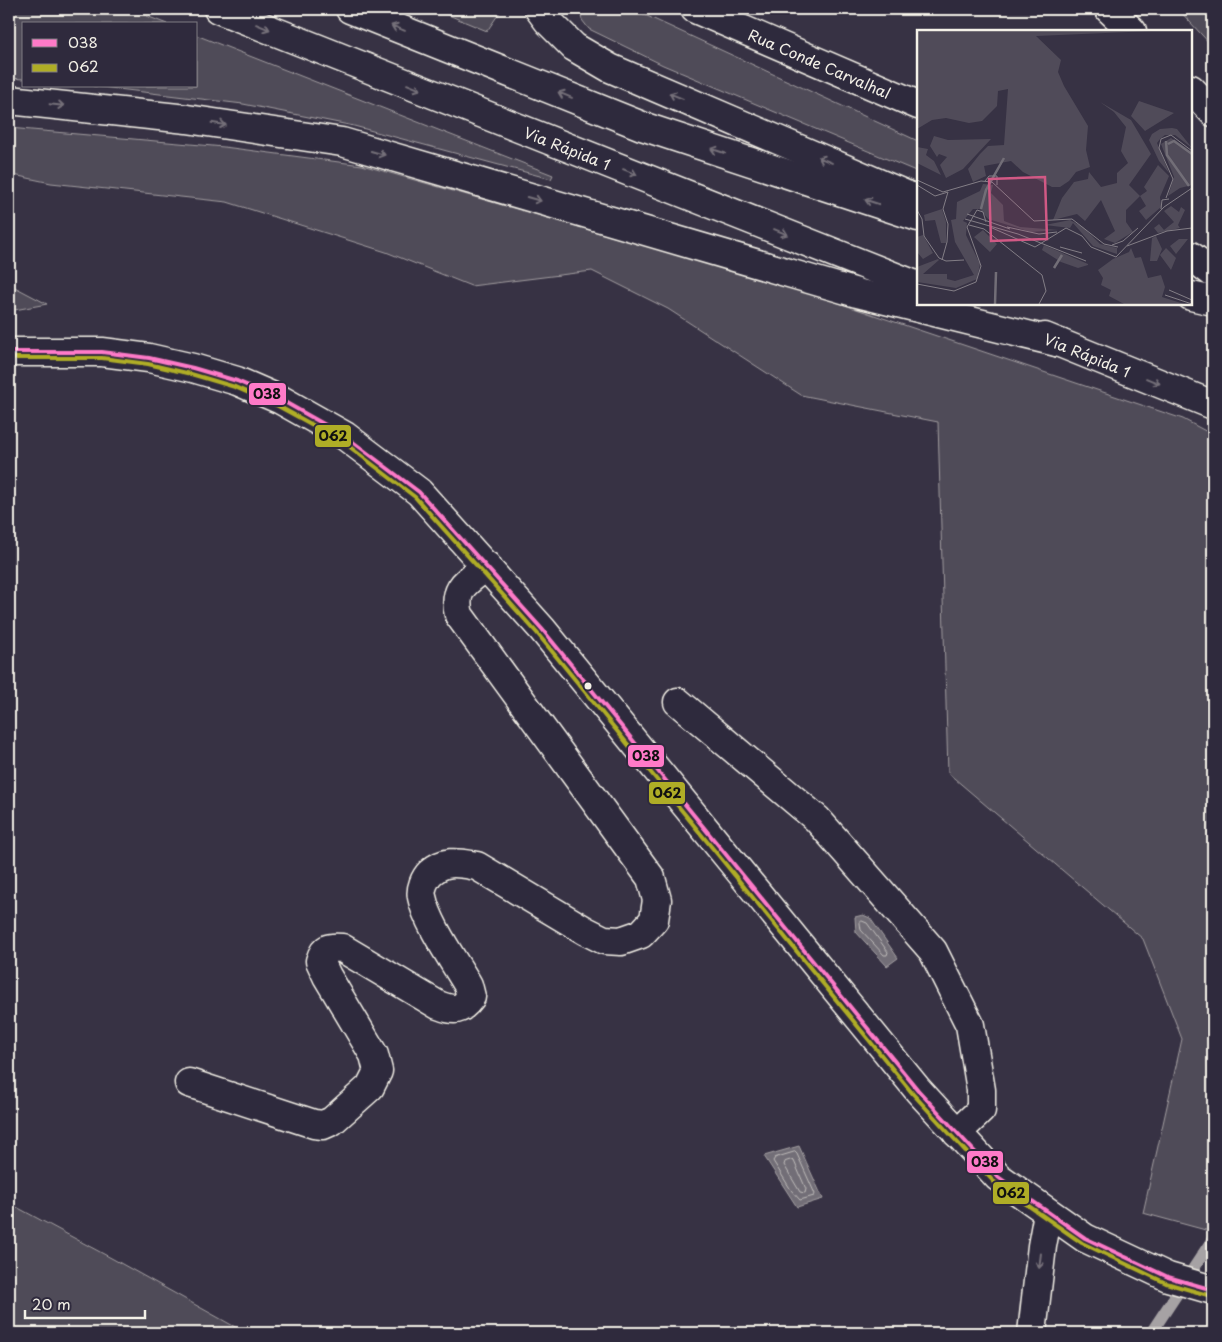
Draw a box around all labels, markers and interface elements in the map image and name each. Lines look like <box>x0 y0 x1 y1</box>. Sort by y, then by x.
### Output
legend <box>22 22 198 88</box>
one-way arrow <box>255 22 270 32</box>
street label: Rua Conde Carvalhal <box>745 22 895 104</box>
one-way arrow <box>391 23 406 32</box>
text: 038 <box>68 30 98 53</box>
inset map <box>917 30 1192 305</box>
text: 062 <box>68 54 99 77</box>
one-way arrow <box>406 82 421 92</box>
one-way arrow <box>558 90 573 99</box>
one-way arrow <box>669 91 684 101</box>
one-way arrow <box>49 100 65 110</box>
one-way arrow <box>210 119 226 129</box>
street label: Via Rápida 1 <box>521 120 614 175</box>
one-way arrow <box>710 146 726 155</box>
one-way arrow <box>370 148 386 158</box>
one-way arrow <box>818 155 833 165</box>
one-way arrow <box>622 168 637 177</box>
one-way arrow <box>526 194 542 204</box>
one-way arrow <box>865 197 880 206</box>
one-way arrow <box>773 228 788 237</box>
street label: Via Rápida 1 <box>1041 326 1134 382</box>
one-way arrow <box>1145 376 1160 386</box>
line badge: 038 <box>248 382 287 406</box>
text: 038 <box>253 383 281 404</box>
line badge: 062 <box>314 424 352 448</box>
text: 062 <box>318 425 348 446</box>
unlabelled marker <box>583 681 593 691</box>
line badge: 038 <box>627 744 665 768</box>
text: 038 <box>632 745 660 766</box>
line badge: 062 <box>648 781 686 805</box>
text: 062 <box>652 782 682 803</box>
line badge: 038 <box>966 1150 1004 1174</box>
text: 038 <box>971 1151 999 1172</box>
line badge: 062 <box>992 1181 1030 1205</box>
text: 062 <box>996 1182 1026 1203</box>
one-way arrow <box>1035 1253 1045 1269</box>
scale bar <box>25 1287 145 1319</box>
text: 20 m <box>32 1292 71 1315</box>

